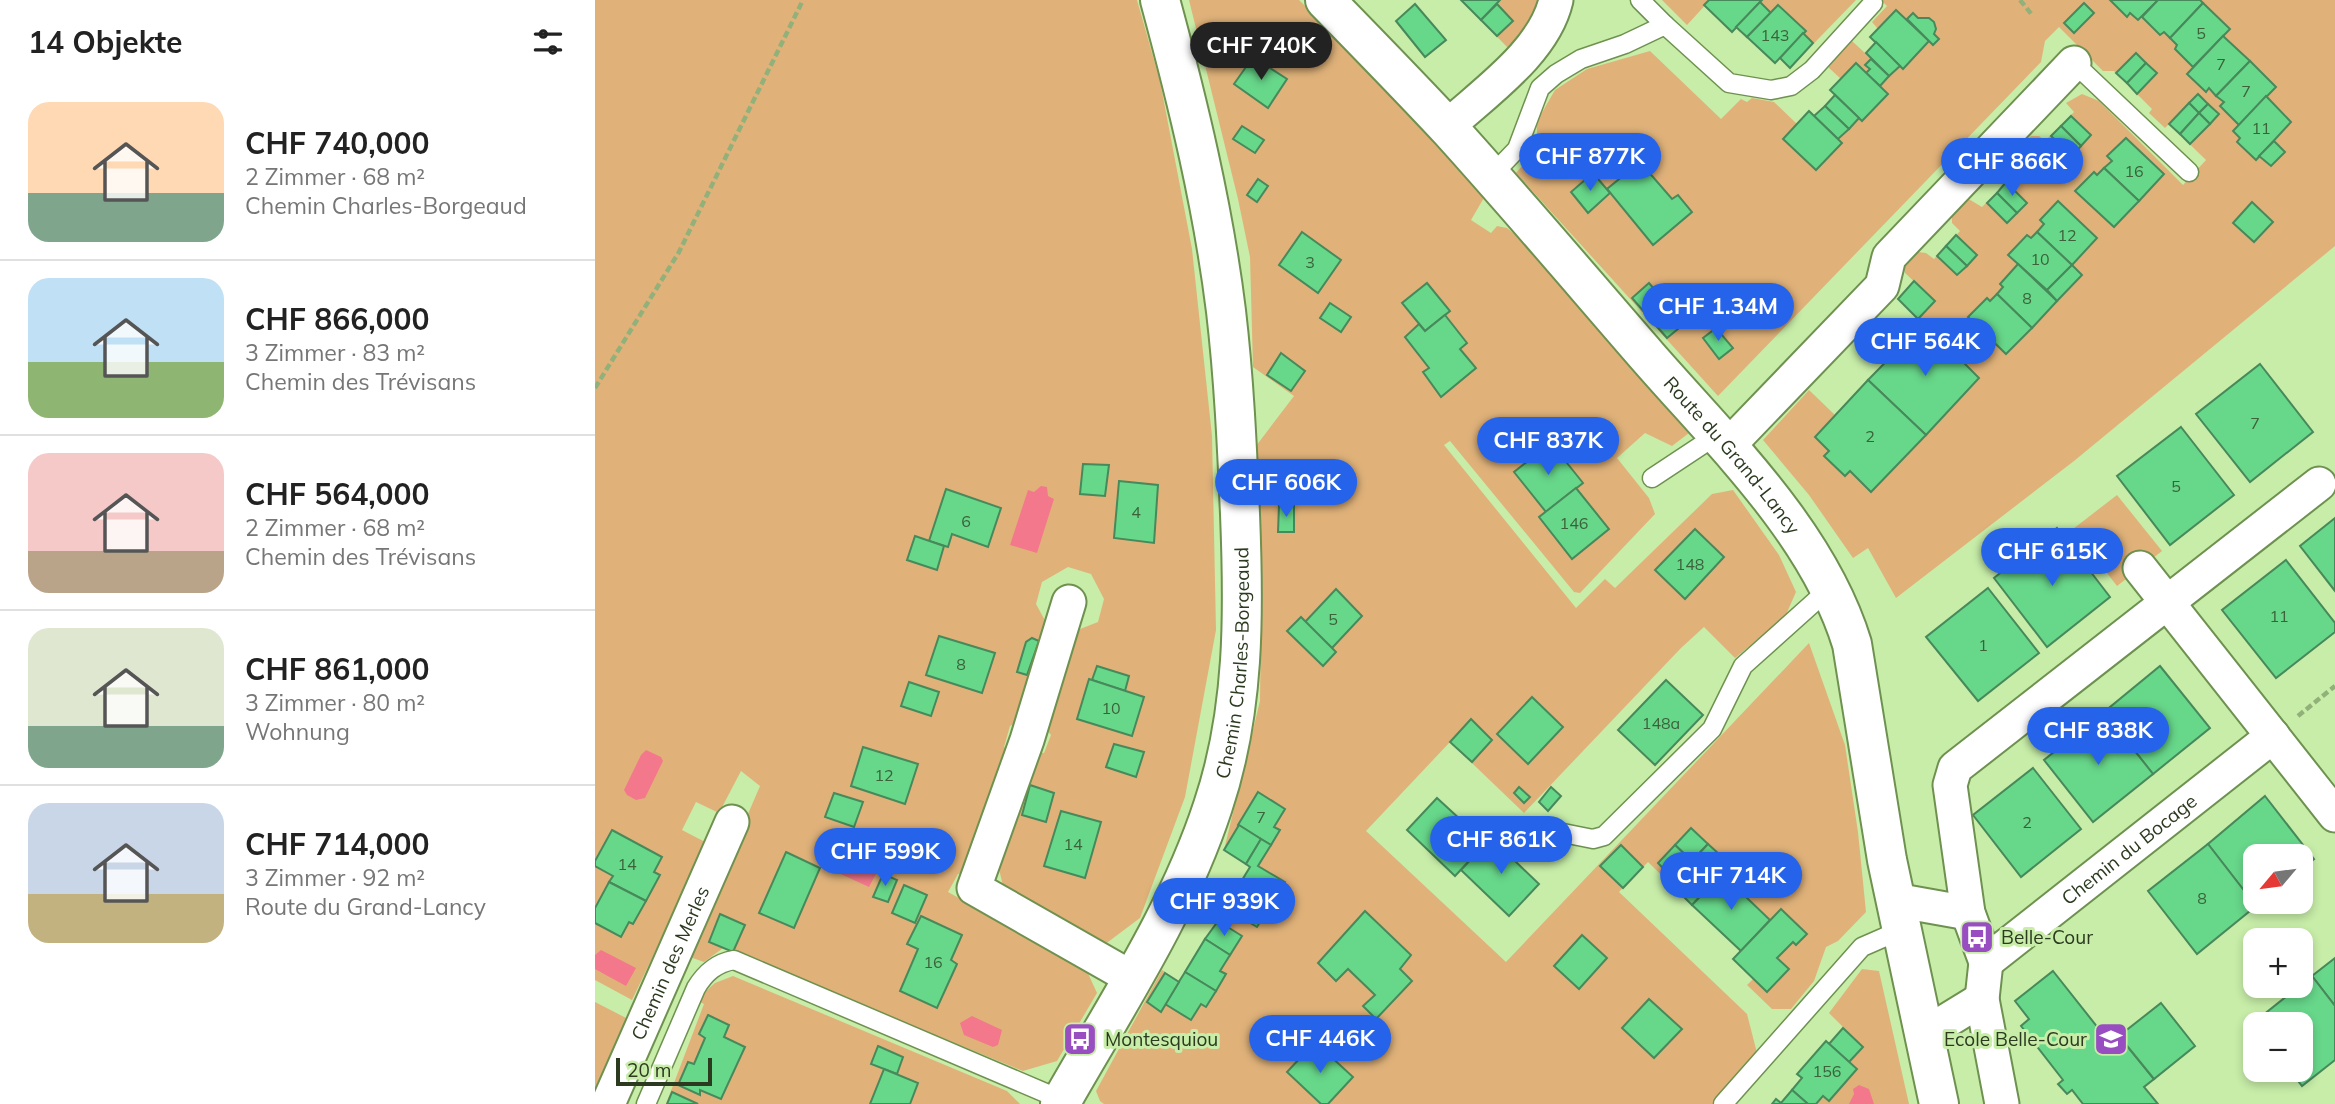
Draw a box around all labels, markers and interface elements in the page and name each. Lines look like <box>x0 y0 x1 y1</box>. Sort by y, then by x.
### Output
pin: CHF 740K <box>1189 22 1333 82</box>
text: 14 Objekte <box>28 23 182 61</box>
icon: filters <box>529 23 567 61</box>
house number: 5 <box>2196 23 2206 43</box>
house number: 143 <box>1761 25 1789 45</box>
text: CHF 740K <box>1206 30 1316 59</box>
house number: 7 <box>2216 54 2226 74</box>
house number: 7 <box>2241 81 2251 101</box>
house number: 11 <box>2251 118 2271 138</box>
text: CHF 740,000 <box>245 124 430 162</box>
icon: home <box>84 130 168 214</box>
pin: CHF 877K <box>1518 134 1662 193</box>
pin: CHF 866K <box>1940 138 2084 198</box>
text: CHF 877K <box>1535 141 1645 170</box>
text: CHF 866K <box>1957 146 2067 175</box>
house number: 16 <box>2124 161 2144 181</box>
text: 2 Zimmer · 68 m² <box>245 162 425 191</box>
text: Chemin Charles-Borgeaud <box>245 191 527 220</box>
house number: 12 <box>2057 225 2077 245</box>
house number: 10 <box>2030 249 2050 269</box>
house number: 3 <box>1305 252 1315 272</box>
pin: CHF 1.34M <box>1638 284 1798 343</box>
house number: 8 <box>2022 288 2032 308</box>
text: CHF 1.34M <box>1658 291 1778 320</box>
text: CHF 866,000 <box>245 300 430 338</box>
icon: home <box>84 306 168 390</box>
pin: CHF 564K <box>1853 318 1997 378</box>
text: CHF 564K <box>1870 326 1980 355</box>
text: 3 Zimmer · 83 m² <box>245 338 425 367</box>
text: Chemin des Trévisans <box>245 367 476 396</box>
street label: Route du Grand-Lancy <box>1659 371 1805 539</box>
house number: 7 <box>2250 413 2260 433</box>
pin: CHF 837K <box>1476 418 1620 477</box>
text: CHF 837K <box>1493 425 1603 454</box>
house number: 2 <box>1865 426 1875 446</box>
pin: CHF 606K <box>1214 460 1358 519</box>
text: CHF 606K <box>1231 467 1341 496</box>
text: CHF 564,000 <box>245 475 430 513</box>
house number: 5 <box>2171 476 2181 496</box>
icon: home <box>84 481 168 565</box>
house number: 4 <box>1131 502 1141 522</box>
house number: 6 <box>961 511 971 531</box>
text: 2 Zimmer · 68 m² <box>245 513 425 542</box>
house number: 146 <box>1560 513 1588 533</box>
pin: CHF 615K <box>1980 528 2124 588</box>
text: CHF 615K <box>1997 536 2107 565</box>
text: Chemin des Trévisans <box>245 542 476 571</box>
street label: Chemin Charles-Borgeaud <box>1210 547 1254 781</box>
house number: 148 <box>1676 554 1704 574</box>
house number: 11 <box>2269 606 2289 626</box>
house number: 5 <box>1328 609 1338 629</box>
house number: 1 <box>1978 635 1988 655</box>
text: CHF 861,000 <box>245 650 430 688</box>
house number: 8 <box>956 654 966 674</box>
icon: home <box>84 656 168 740</box>
text: 3 Zimmer · 80 m² <box>245 688 425 717</box>
house number: 10 <box>1101 698 1121 718</box>
pin: CHF 838K <box>2026 708 2170 767</box>
house number: 148a <box>1642 713 1680 733</box>
text: CHF 838K <box>2043 715 2153 744</box>
text: Wohnung <box>245 717 350 746</box>
house number: 12 <box>874 765 894 785</box>
street label: Chemin du Bocage <box>2057 789 2201 910</box>
house number: 7 <box>1256 807 1266 827</box>
house number: 2 <box>2022 812 2032 832</box>
pin: CHF 861K <box>1429 816 1573 876</box>
text: CHF 861K <box>1446 824 1556 853</box>
text: CHF 714,000 <box>245 825 430 863</box>
pin: CHF 599K <box>813 828 957 888</box>
icon: home <box>84 831 168 915</box>
house number: 14 <box>1063 834 1083 854</box>
text: CHF 599K <box>830 836 940 865</box>
north arrow <box>2243 844 2313 914</box>
map controls <box>2243 844 2313 1082</box>
pin: CHF 714K <box>1659 852 1803 912</box>
house number: 14 <box>617 854 637 874</box>
text: CHF 714K <box>1676 860 1786 889</box>
text: 3 Zimmer · 92 m² <box>245 863 425 892</box>
pin: CHF 939K <box>1152 878 1296 938</box>
street label: Chemin des Merles <box>626 882 714 1044</box>
text: CHF 939K <box>1169 886 1279 915</box>
house number: 8 <box>2197 888 2207 908</box>
text: Route du Grand-Lancy <box>245 892 486 921</box>
bus stop icon: Belle-Cour <box>1958 918 1996 956</box>
place label: Belle-Cour <box>2001 925 2093 949</box>
button: + <box>2243 928 2313 998</box>
house number: 16 <box>923 952 943 972</box>
button: − <box>2243 1012 2313 1082</box>
pin: CHF 446K <box>1248 1016 1392 1075</box>
bus stop icon: Montesquiou <box>1061 1020 1099 1058</box>
school or university icon: Ecole Belle-Cour <box>2092 1020 2130 1058</box>
text: CHF 446K <box>1265 1023 1375 1052</box>
place label: Montesquiou <box>1105 1027 1218 1051</box>
place label: Ecole Belle-Cour <box>1944 1027 2087 1051</box>
scale bar <box>616 1055 712 1087</box>
text: 20 m <box>627 1058 671 1082</box>
house number: 156 <box>1813 1061 1841 1081</box>

